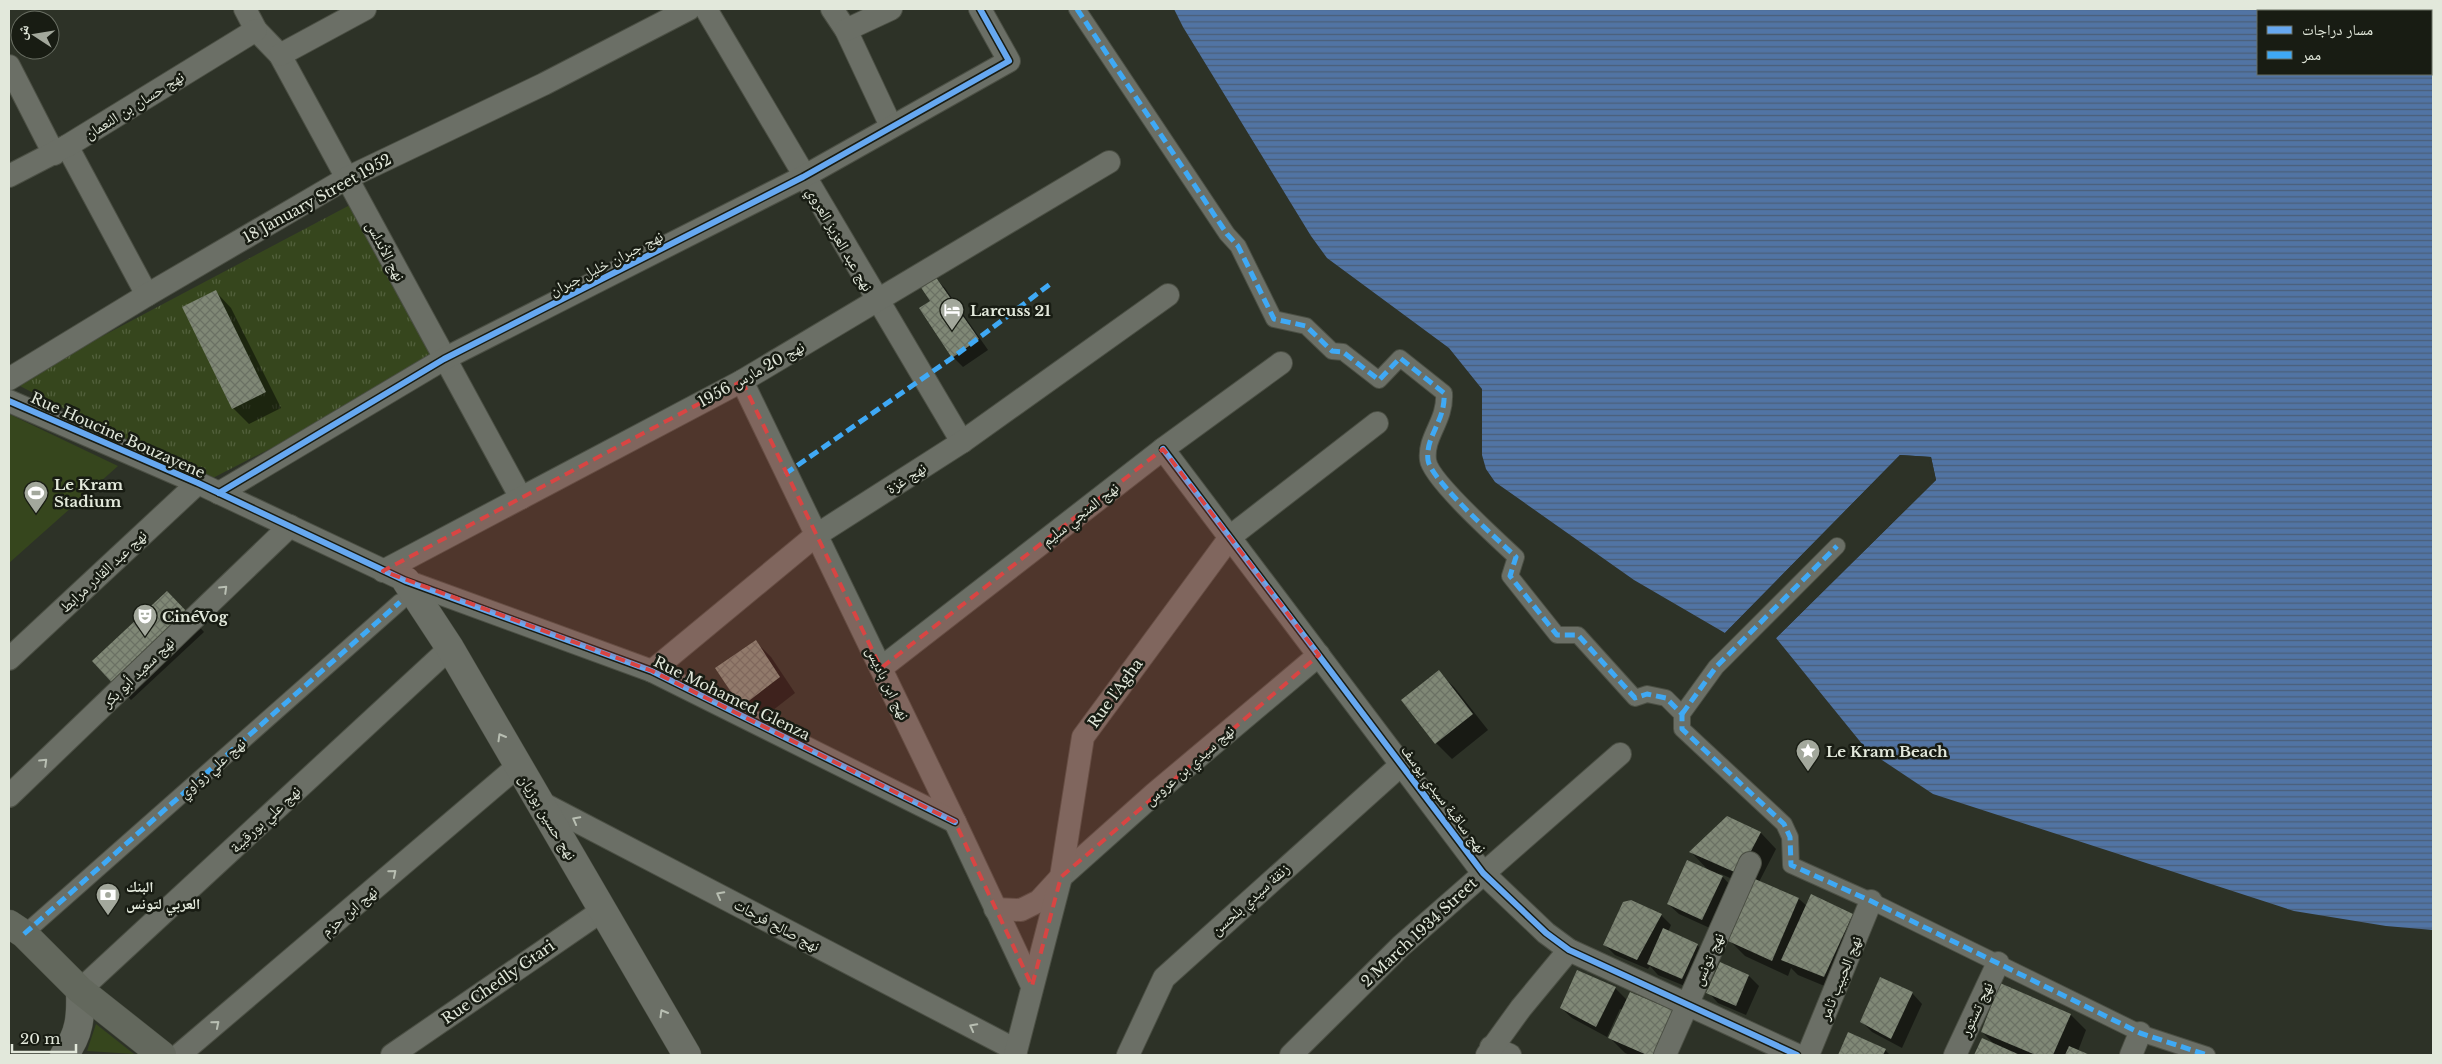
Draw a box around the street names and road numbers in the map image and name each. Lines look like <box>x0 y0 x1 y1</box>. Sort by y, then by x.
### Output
street label: نهج حسان بن النعمان <box>81 67 188 144</box>
street label: 18 January Street 1952 <box>240 149 394 247</box>
street label: نهج عبد العزيز العروي <box>800 183 878 296</box>
street label: نهج الأندلس <box>361 218 410 285</box>
street label: نهج جبران خليل جبران <box>546 226 666 301</box>
street label: نهج 20 مارس 1956 <box>694 337 808 412</box>
street label: Rue Houcine Bouzayene <box>28 388 208 482</box>
street label: نهج غزة <box>882 458 930 499</box>
street label: نهج المنجي سليم <box>1038 478 1124 552</box>
street label: نهج عبد القادر مرابط <box>55 526 151 617</box>
street label: نهج سعيد أبو بكر <box>97 633 179 713</box>
street label: نهج ابن باديس <box>861 643 914 723</box>
street label: Rue Mohamed Glenza <box>651 652 814 744</box>
street label: Rue l'Agha <box>1084 654 1147 731</box>
street label: نهج سيدي بن عروس <box>1140 721 1240 811</box>
street label: نهج علي زواوي <box>175 734 251 804</box>
street label: نهج ساقية سيدي يوسف <box>1395 741 1491 859</box>
street label: نهج حسين بوزيان <box>514 771 581 864</box>
street label: نهج علي بورقيبة <box>226 781 306 859</box>
street label: زنقة سيدي بلحسن <box>1207 859 1295 941</box>
street label: 2 March 1934 Street <box>1357 873 1481 991</box>
street label: نهج ابن حزم <box>317 882 382 941</box>
street label: نهج صالح فرحات <box>730 894 823 956</box>
street label: نهج تونس <box>1688 930 1729 989</box>
street label: نهج الحبيب ثامر <box>1814 933 1866 1024</box>
street label: Rue Chedly Gtari <box>438 936 558 1028</box>
street label: نهج تستور <box>1955 979 1998 1040</box>

